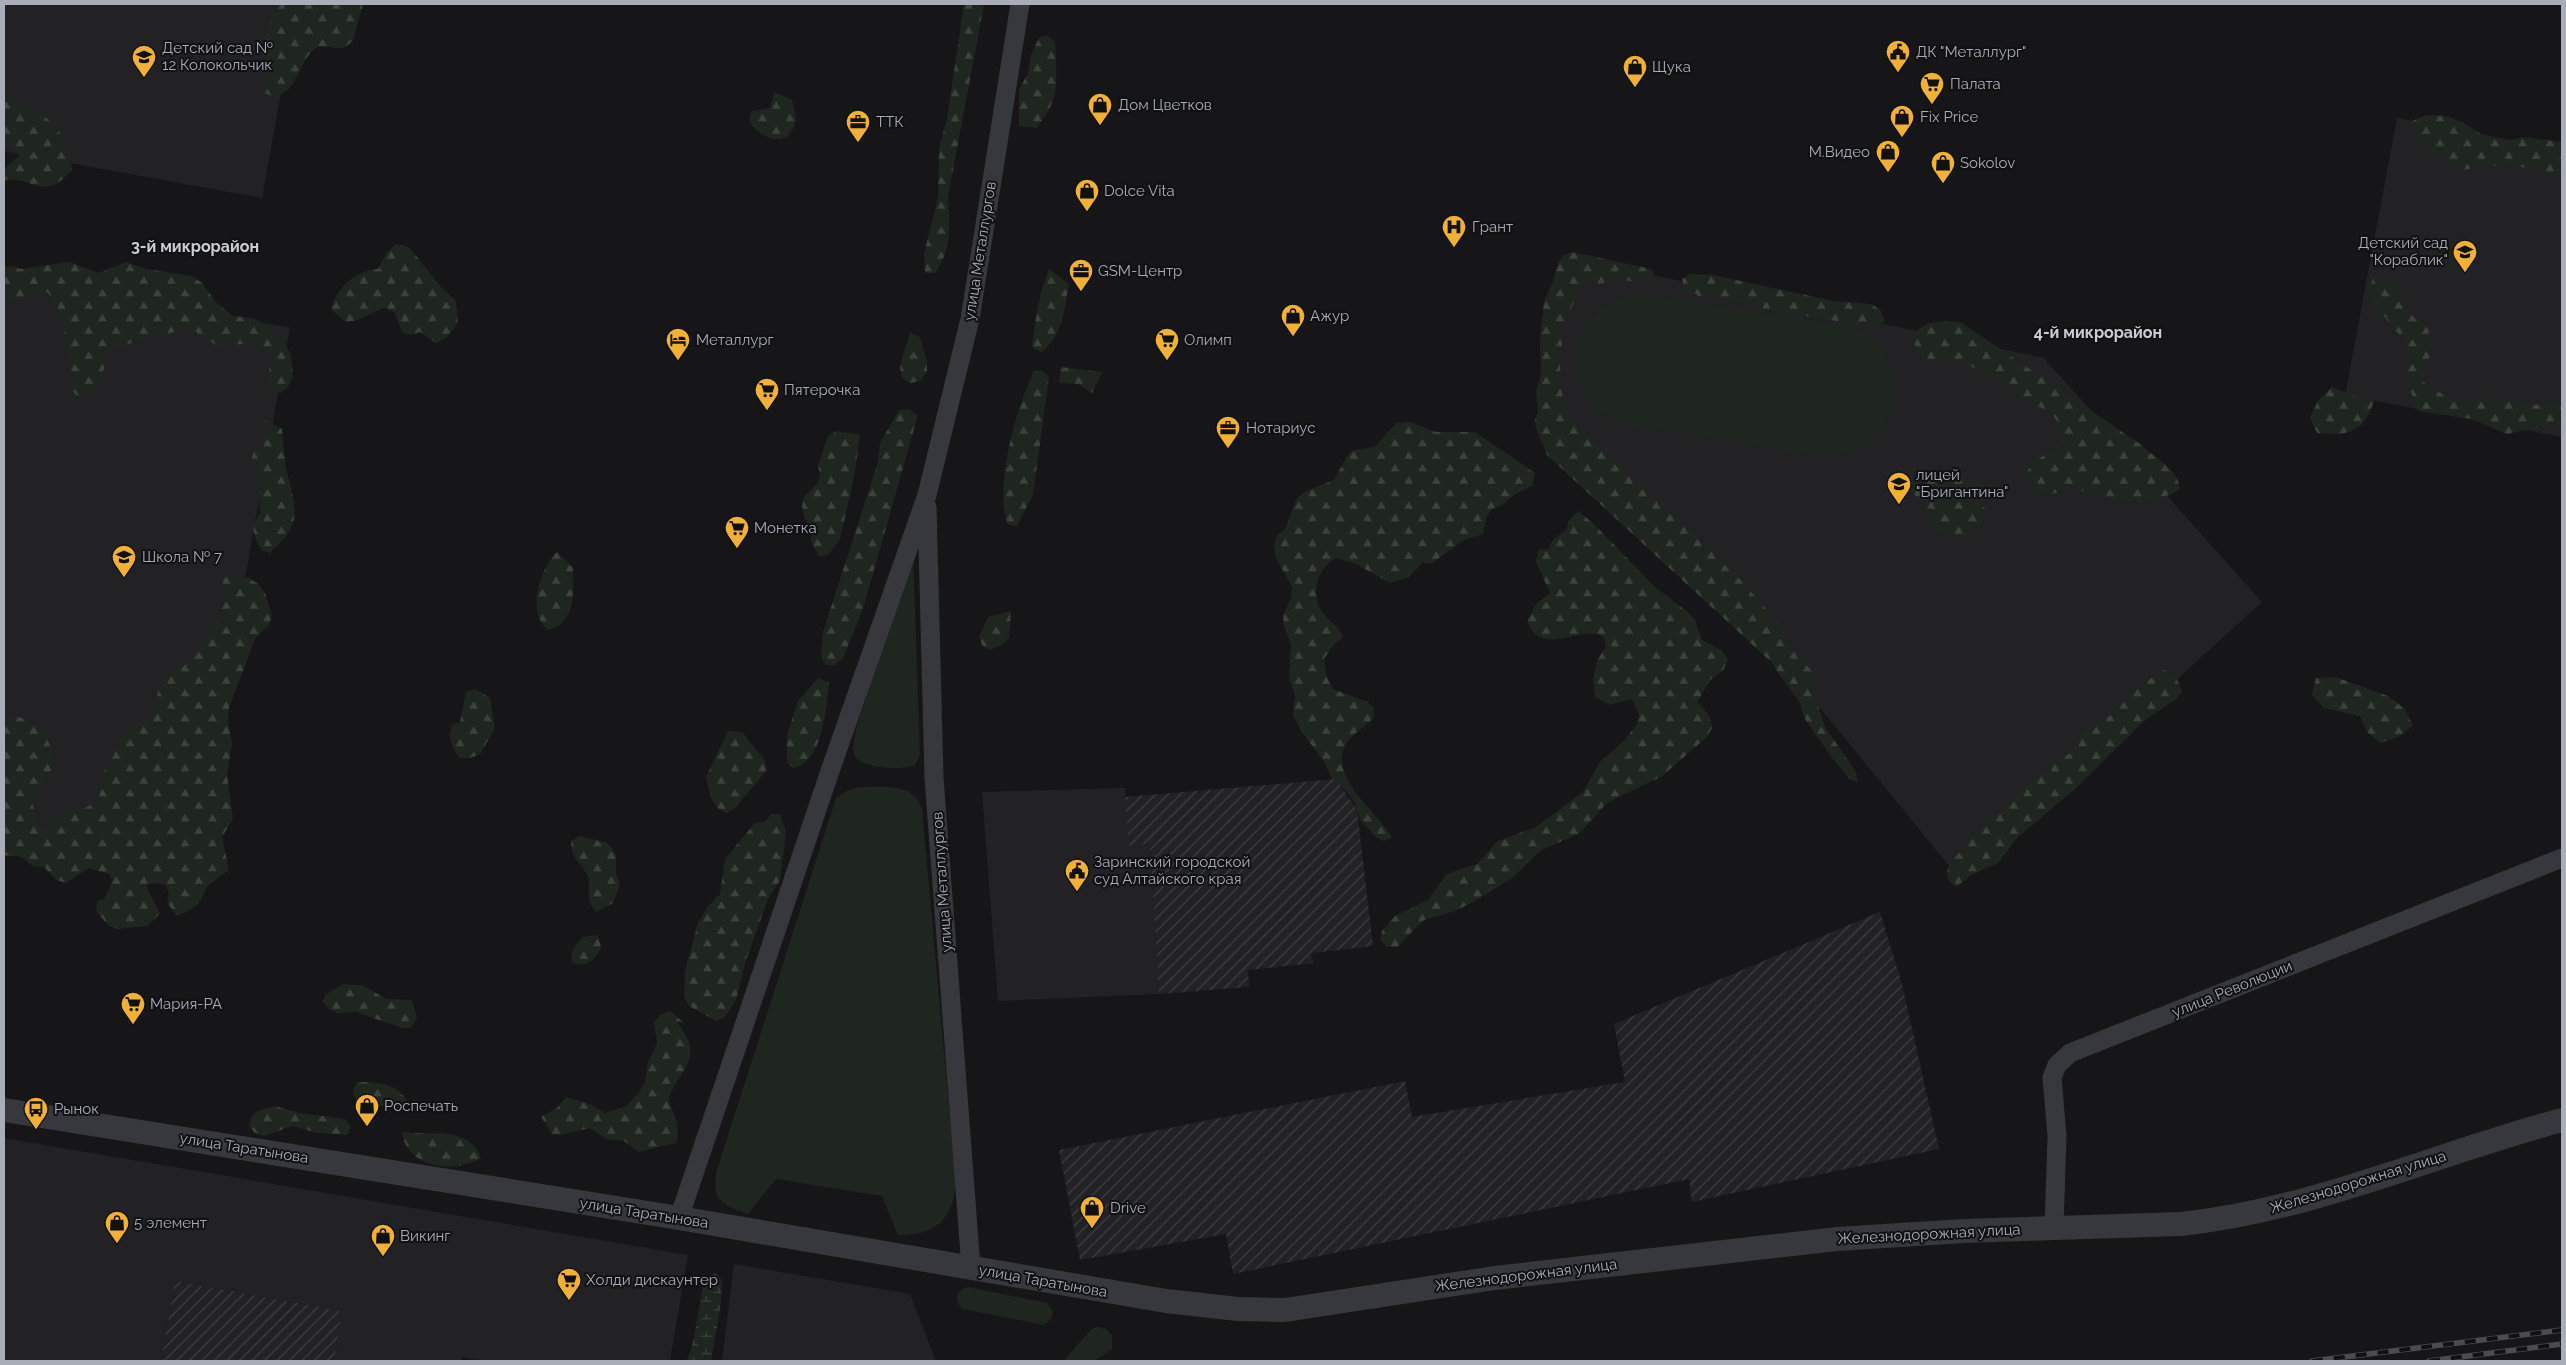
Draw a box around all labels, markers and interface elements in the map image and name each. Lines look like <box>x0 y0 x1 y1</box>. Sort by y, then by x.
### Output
place label: Детский сад № 12 Колокольчик <box>162 39 273 74</box>
public building icon: ДК "Металлург" <box>1885 39 1911 73</box>
place label: ДК "Металлург" <box>1916 43 2027 61</box>
school or university icon: Детский сад № 12 Колокольчик <box>131 44 157 78</box>
shop icon: Щука <box>1622 54 1648 88</box>
place label: Щука <box>1652 58 1691 76</box>
supermarket icon: Палата <box>1919 71 1945 105</box>
place label: Палата <box>1950 75 2001 93</box>
shop icon: Дом Цветков <box>1087 92 1113 126</box>
place label: Дом Цветков <box>1118 96 1212 114</box>
shop icon: Fix Price <box>1889 104 1915 138</box>
place label: Fix Price <box>1920 108 1979 126</box>
office icon: ТТК <box>845 109 871 143</box>
place label: ТТК <box>876 113 904 131</box>
shop icon: М.Видео <box>1875 139 1901 173</box>
place label: М.Видео <box>1809 143 1870 161</box>
shop icon: Sokolov <box>1930 150 1956 184</box>
place label: Sokolov <box>1960 154 2015 172</box>
shop icon: Dolce Vita <box>1074 178 1100 212</box>
street label: улица Металлургов <box>960 180 1000 322</box>
place label: Dolce Vita <box>1104 182 1175 200</box>
hospital icon: Грант <box>1441 214 1467 248</box>
place label: Грант <box>1472 218 1513 236</box>
place label: Детский сад "Кораблик" <box>2358 234 2448 269</box>
district label: 3-й микрорайон <box>131 237 259 256</box>
school or university icon: Детский сад "Кораблик" <box>2452 239 2478 273</box>
office icon: GSM-Центр <box>1068 258 1094 292</box>
place label: GSM-Центр <box>1098 262 1182 280</box>
shop icon: Ажур <box>1280 303 1306 337</box>
place label: Ажур <box>1310 307 1349 325</box>
district label: 4-й микрорайон <box>2034 323 2162 342</box>
hotel icon: Металлург <box>665 327 691 361</box>
supermarket icon: Олимп <box>1154 327 1180 361</box>
place label: Металлург <box>696 331 774 349</box>
place label: Олимп <box>1184 331 1232 349</box>
supermarket icon: Пятерочка <box>754 377 780 411</box>
place label: Пятерочка <box>784 381 860 399</box>
office icon: Нотариус <box>1215 415 1241 449</box>
place label: Нотариус <box>1246 419 1315 437</box>
place label: лицей "Бригантина" <box>1916 466 2008 501</box>
school or university icon: лицей "Бригантина" <box>1886 471 1912 505</box>
supermarket icon: Монетка <box>724 515 750 549</box>
place label: Монетка <box>754 519 817 537</box>
school or university icon: Школа № 7 <box>111 544 137 578</box>
place label: Школа № 7 <box>142 548 222 566</box>
street label: улица Металлургов <box>928 811 956 953</box>
place label: Заринский городской суд Алтайского края <box>1094 853 1250 888</box>
public building icon: Заринский городской суд Алтайского края <box>1064 858 1090 892</box>
street label: улица Революции <box>2169 957 2295 1021</box>
supermarket icon: Мария-РА <box>120 991 146 1025</box>
place label: Мария-РА <box>150 995 222 1013</box>
shop icon: Роспечать <box>354 1093 380 1127</box>
bus stop icon: Рынок <box>23 1096 49 1130</box>
place label: Роспечать <box>384 1097 458 1115</box>
place label: Рынок <box>54 1100 99 1118</box>
street label: улица Таратынова <box>178 1129 310 1167</box>
street label: Железнодорожная улица <box>2268 1147 2448 1217</box>
street label: улица Таратынова <box>578 1194 710 1232</box>
shop icon: Drive <box>1079 1195 1105 1229</box>
place label: Drive <box>1110 1199 1146 1217</box>
shop icon: 5 элемент <box>104 1210 130 1244</box>
place label: 5 элемент <box>134 1214 207 1232</box>
street label: Железнодорожная улица <box>1837 1220 2021 1248</box>
shop icon: Викинг <box>370 1223 396 1257</box>
place label: Викинг <box>400 1227 450 1245</box>
street label: Железнодорожная улица <box>1434 1255 1618 1295</box>
street label: улица Таратынова <box>977 1261 1109 1301</box>
supermarket icon: Холди дискаунтер <box>556 1267 582 1301</box>
place label: Холди дискаунтер <box>586 1271 718 1289</box>

